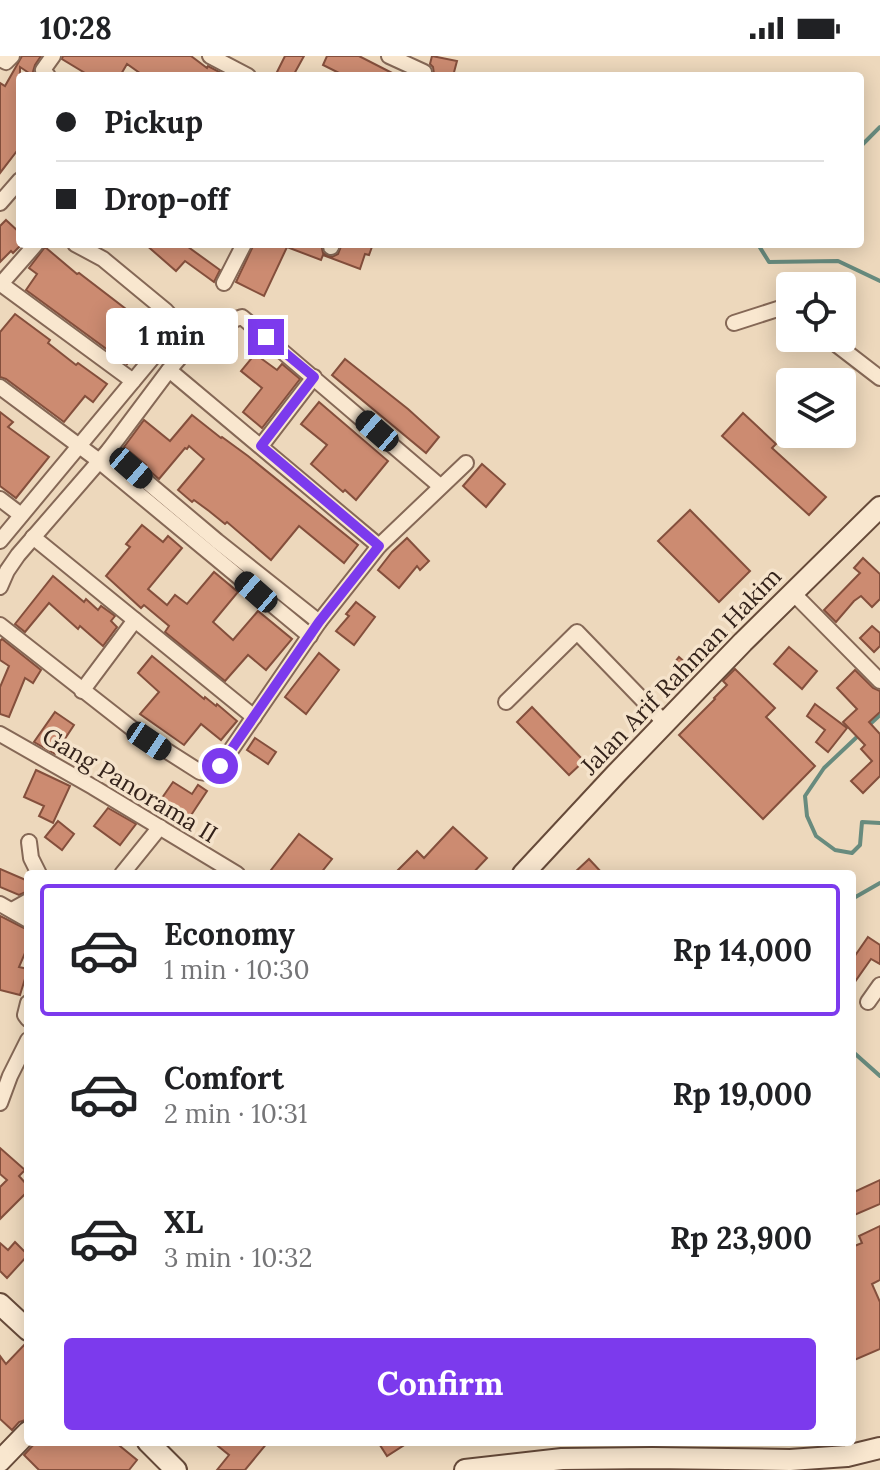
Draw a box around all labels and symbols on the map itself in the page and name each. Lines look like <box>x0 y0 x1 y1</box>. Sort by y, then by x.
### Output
callout: 1 min <box>106 309 238 365</box>
route end <box>248 319 284 355</box>
car <box>351 406 403 456</box>
car <box>105 443 157 493</box>
street label: Jalan Arif Rahman Hakim <box>573 561 788 782</box>
car <box>230 567 282 617</box>
car <box>122 718 176 764</box>
street label: Gang Panorama II <box>37 720 223 850</box>
route start <box>202 748 238 784</box>

